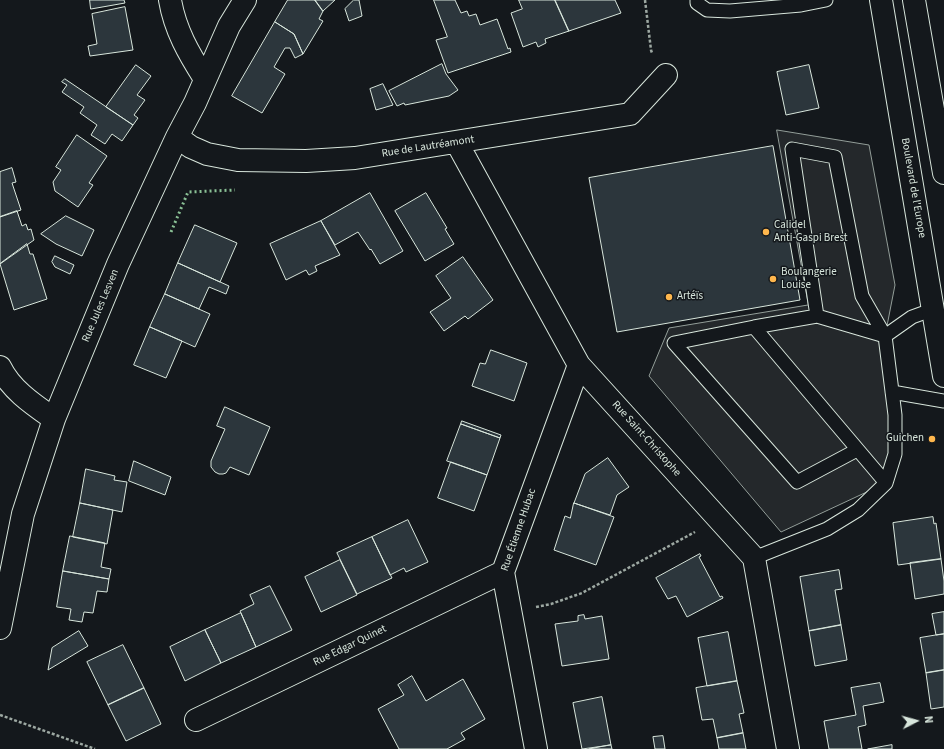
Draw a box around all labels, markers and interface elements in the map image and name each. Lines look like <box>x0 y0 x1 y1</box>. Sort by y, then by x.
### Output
street label: Rue de Lautréamont <box>381 133 475 161</box>
street label: Boulevard de l'Europe <box>898 137 928 239</box>
place label: Calidel Anti-Gaspi Brest <box>774 219 848 245</box>
marker: Calidel Anti-Gaspi Brest <box>761 227 771 237</box>
place label: Boulangerie Louise <box>781 266 837 292</box>
street label: Rue Jules Lesven <box>80 267 122 345</box>
marker: Boulangerie Louise <box>768 274 778 284</box>
place label: Artéïs <box>677 290 703 304</box>
marker: Artéïs <box>664 292 674 302</box>
street label: Rue Saint-Christophe <box>609 398 683 480</box>
place label: Guichen <box>886 432 924 446</box>
marker: Guichen <box>927 434 937 444</box>
street label: Rue Étienne Hubac <box>499 487 539 573</box>
street label: Rue Edgar Quinet <box>311 623 389 669</box>
north arrow <box>896 701 936 741</box>
text: N <box>921 715 936 724</box>

